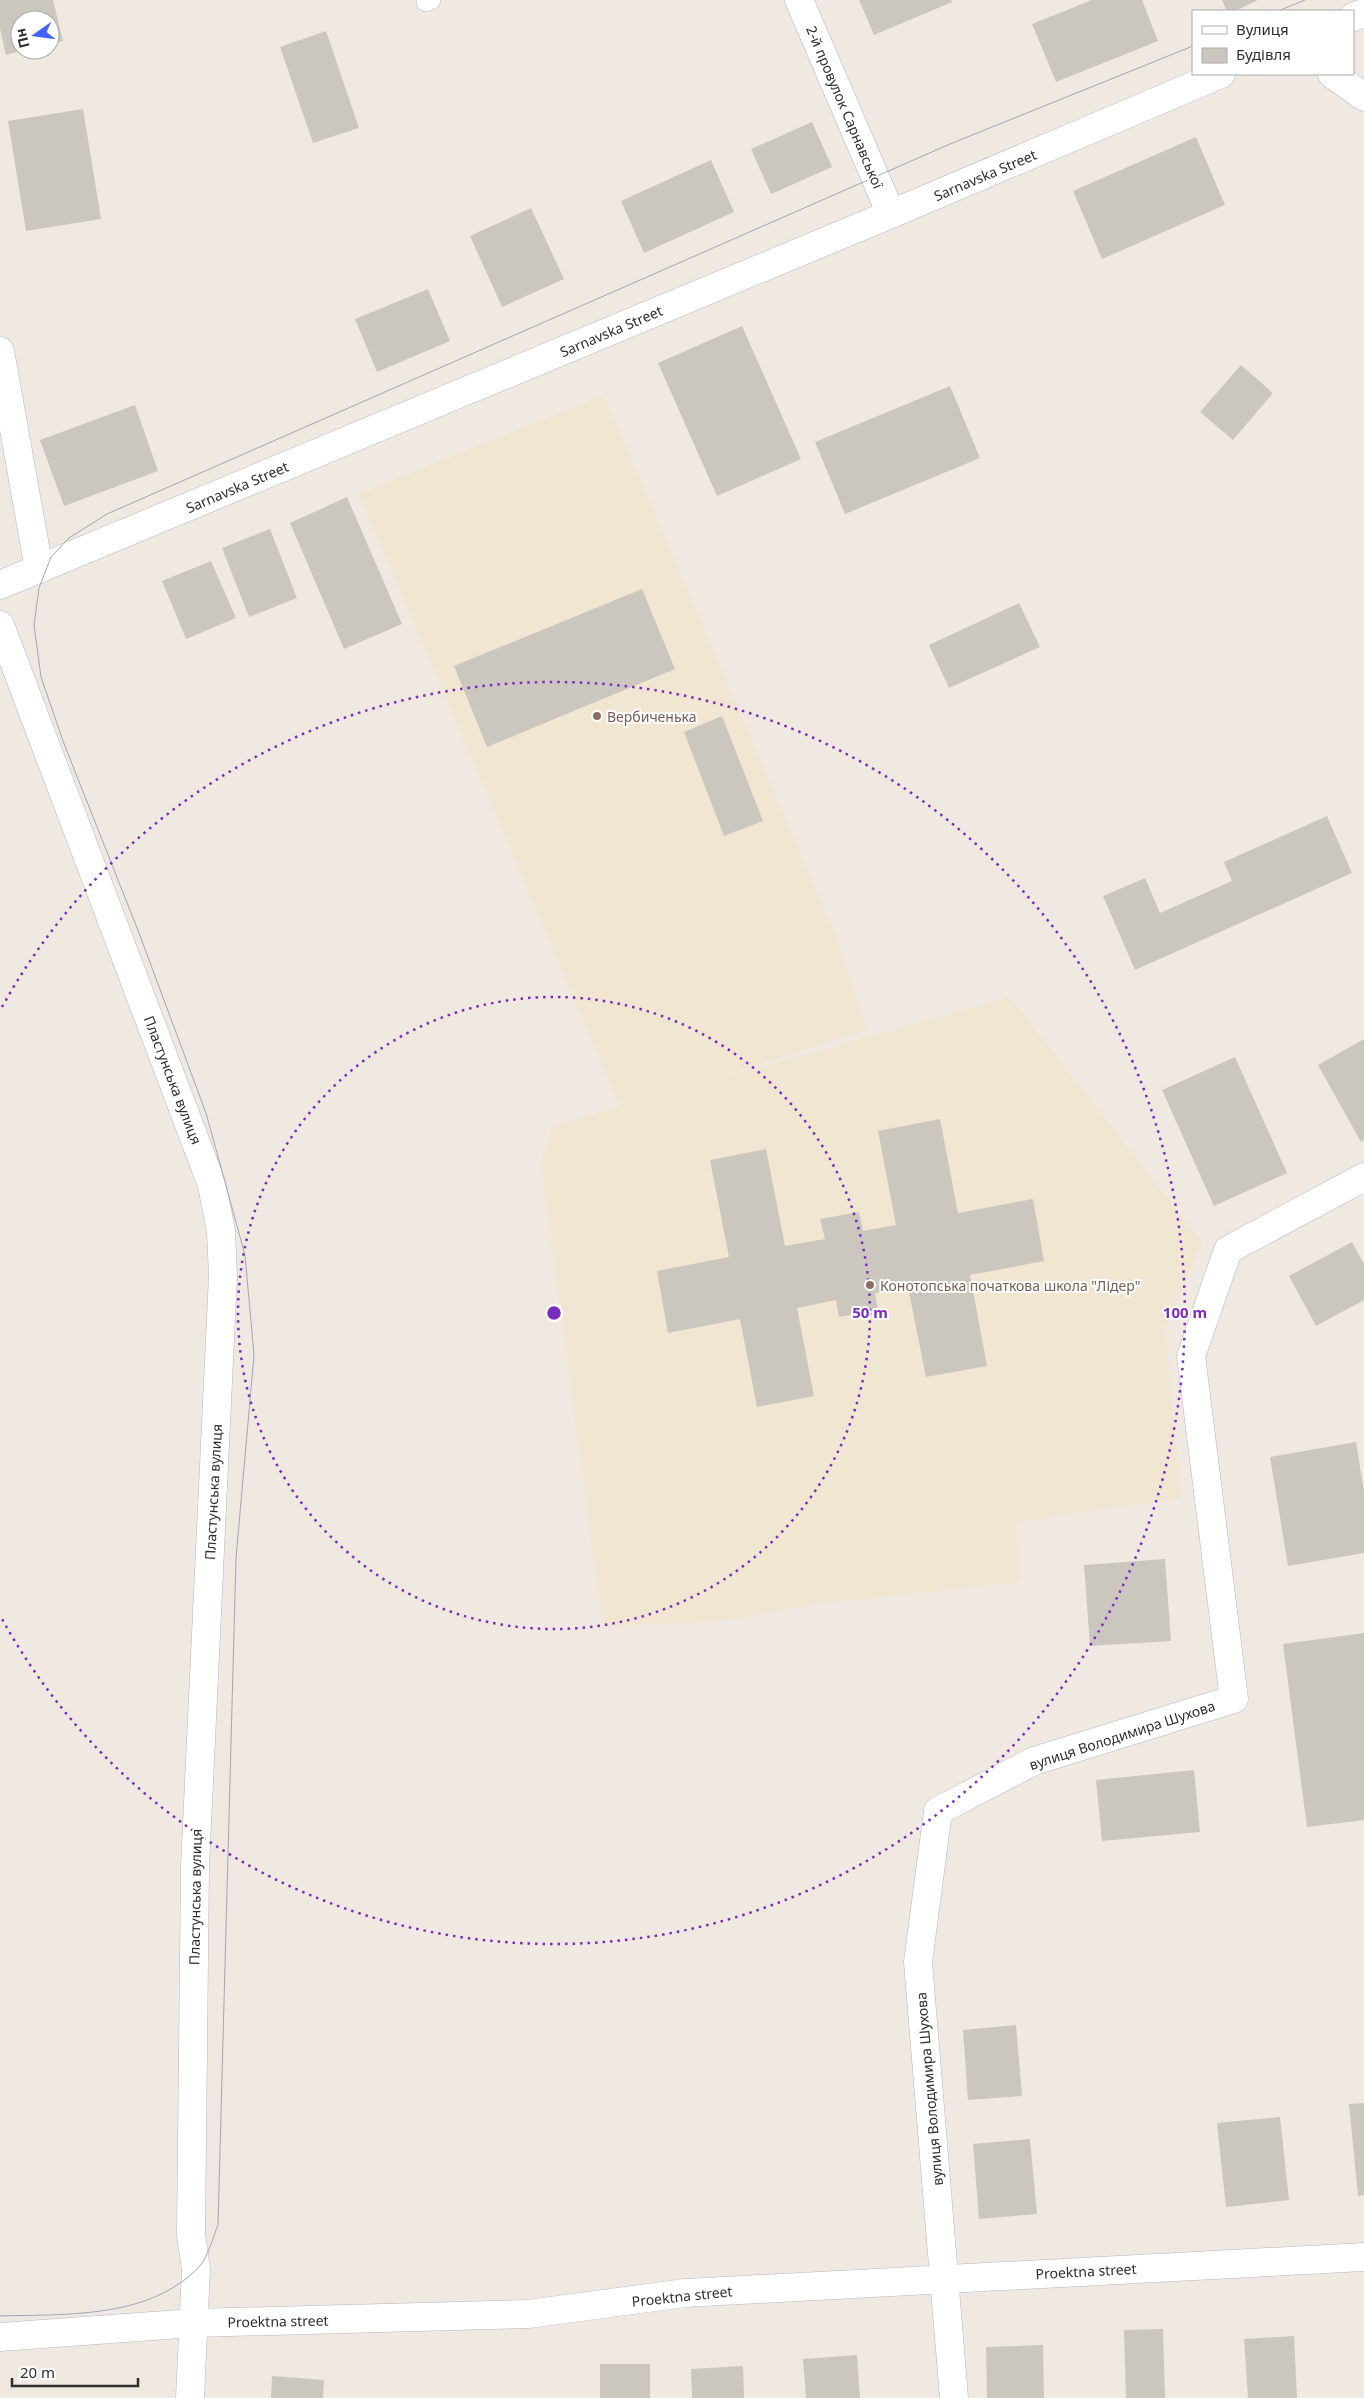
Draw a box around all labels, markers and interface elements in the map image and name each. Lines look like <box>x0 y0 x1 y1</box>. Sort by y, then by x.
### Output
north arrow <box>10 10 60 60</box>
legend <box>1192 10 1354 75</box>
text: Вулиця <box>1236 19 1289 39</box>
street label: 2-й провулок Сарнавської <box>802 23 888 192</box>
text: Пн <box>10 26 34 50</box>
text: Будівля <box>1236 44 1291 64</box>
street label: Sarnavska Street <box>931 145 1039 205</box>
street label: Sarnavska Street <box>557 301 665 361</box>
street label: Sarnavska Street <box>183 457 291 517</box>
place label: Вербиченька <box>607 707 697 726</box>
marker: Вербиченька <box>591 710 603 722</box>
street label: Пластунська вулиця <box>140 1013 206 1147</box>
place label: Конотопська початкова школа "Лідер" <box>880 1276 1140 1295</box>
marker: Конотопська початкова школа "Лідер" <box>864 1279 876 1291</box>
text: 50 m <box>852 1302 888 1322</box>
text: 100 m <box>1163 1302 1207 1322</box>
centre of rings <box>545 1304 563 1322</box>
street label: Пластунська вулиця <box>200 1423 226 1561</box>
street label: вулиця Володимира Шухова <box>1027 1696 1217 1774</box>
street label: Пластунська вулиця <box>184 1829 206 1965</box>
street label: вулиця Володимира Шухова <box>911 1991 947 2187</box>
street label: Proektna street <box>1035 2259 1137 2283</box>
street label: Proektna street <box>631 2281 733 2311</box>
street label: Proektna street <box>227 2311 329 2331</box>
scale bar <box>12 2356 139 2388</box>
text: 20 m <box>20 2362 55 2382</box>

